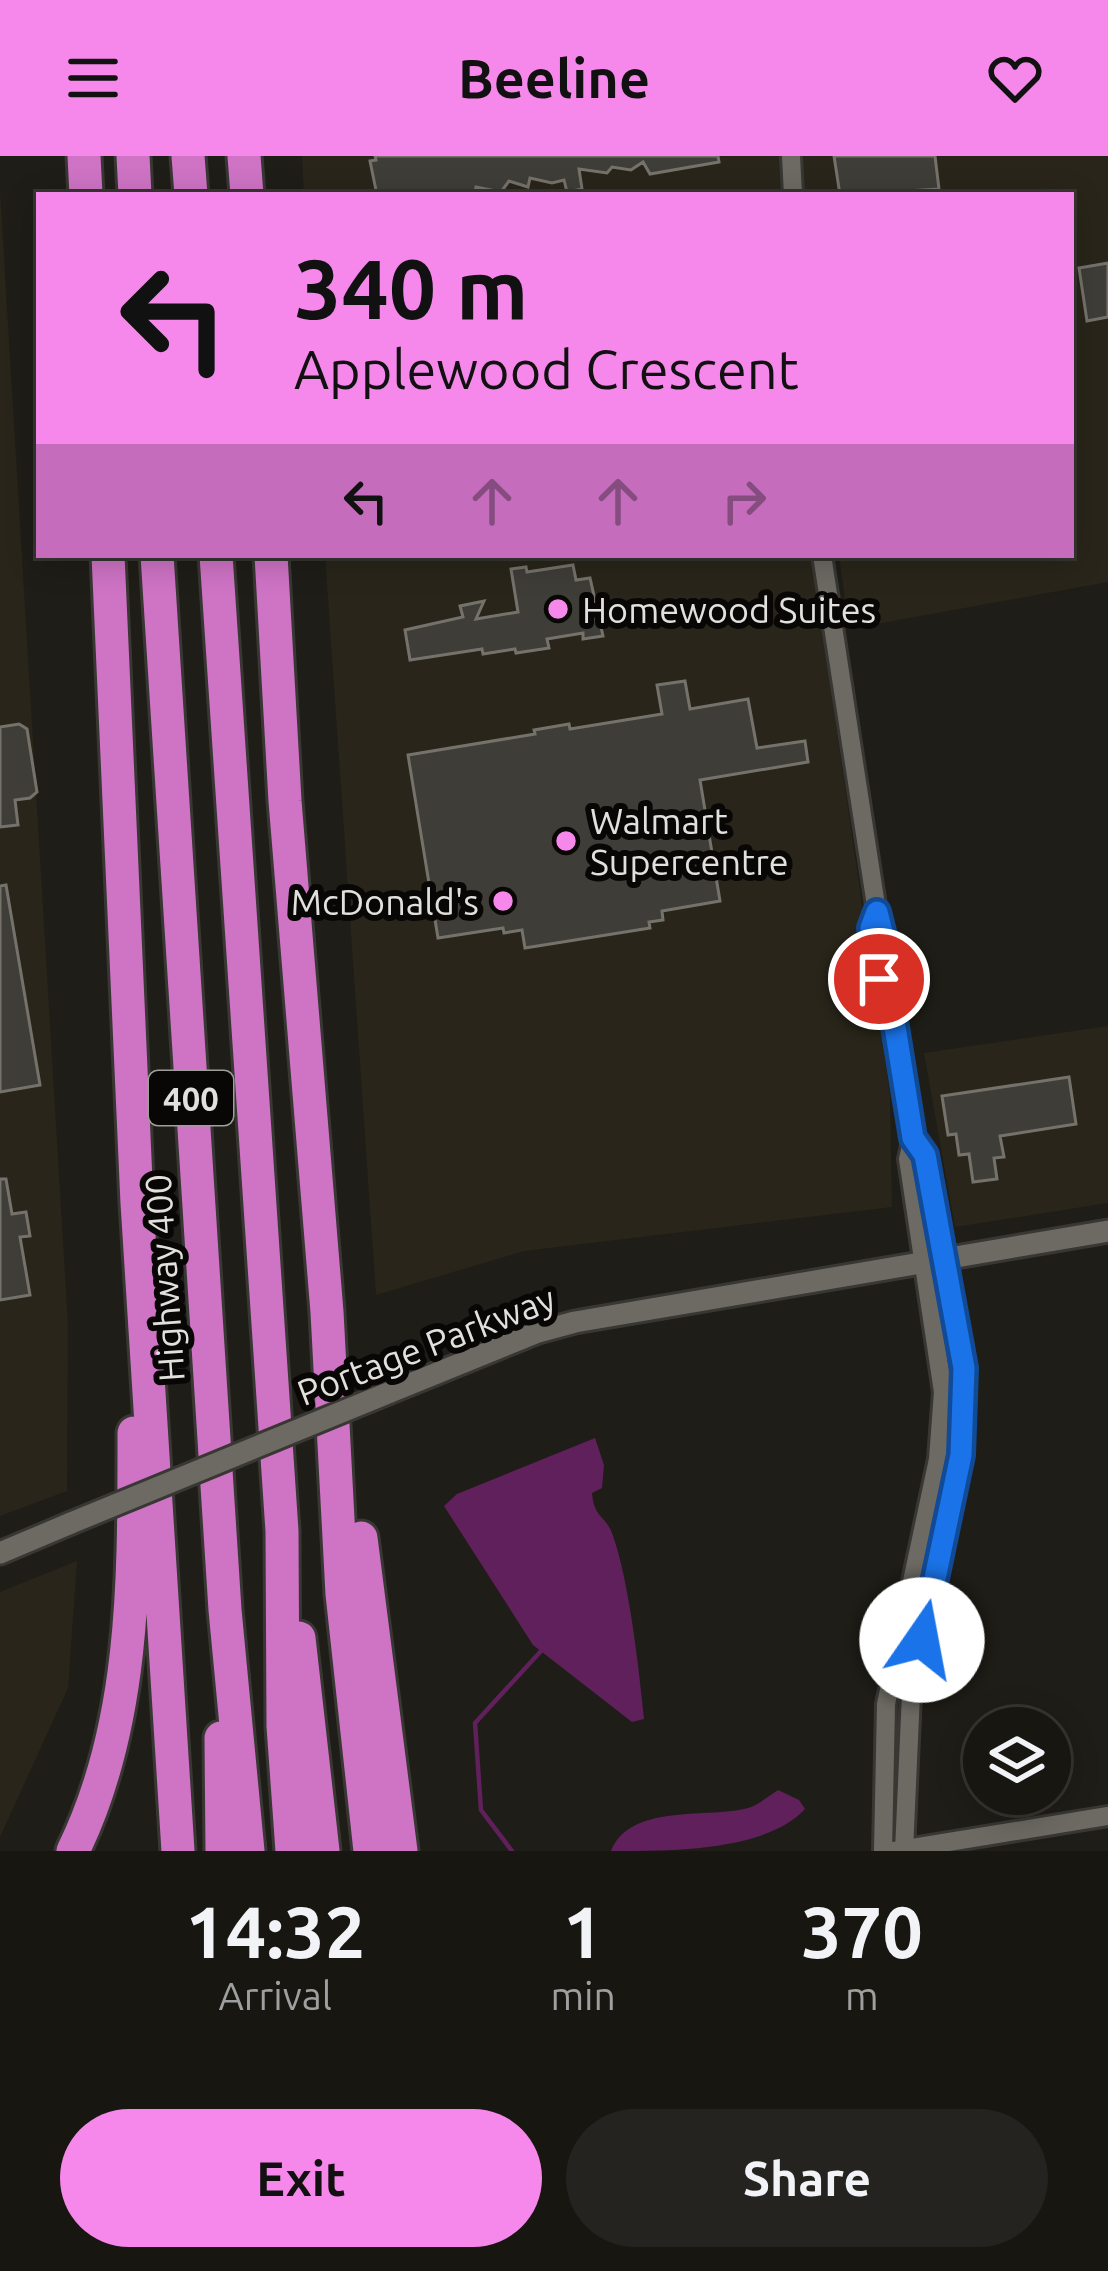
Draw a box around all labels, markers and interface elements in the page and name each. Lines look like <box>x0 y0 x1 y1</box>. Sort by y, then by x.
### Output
icon: menu <box>60 45 126 111</box>
icon: heart <box>982 45 1048 111</box>
text: Beeline <box>458 48 650 108</box>
icon: left <box>96 240 252 396</box>
text: 340 m <box>294 241 528 335</box>
text: Applewood Crescent <box>294 339 799 399</box>
icon: left <box>333 468 399 534</box>
icon: ahead <box>459 468 525 534</box>
icon: ahead <box>585 468 651 534</box>
icon: right <box>711 468 777 534</box>
place label: Homewood Suites <box>582 589 876 630</box>
marker: Homewood Suites <box>545 596 571 622</box>
place label: Walmart Supercentre <box>590 800 789 882</box>
marker: Walmart Supercentre <box>553 828 579 854</box>
place label: McDonald's <box>291 881 479 922</box>
marker: McDonald's <box>490 888 516 914</box>
pin <box>828 928 930 1030</box>
icon: arrive <box>846 946 912 1012</box>
road number: 400 <box>149 1071 233 1125</box>
street label: Highway 400 <box>136 1173 192 1383</box>
street label: Portage Parkway <box>291 1277 561 1413</box>
position arrow <box>859 1577 985 1703</box>
map controls <box>963 1707 1071 1815</box>
button: layers <box>963 1707 1071 1815</box>
text: 14:32 <box>185 1891 365 1972</box>
text: 1 <box>563 1891 603 1972</box>
text: 370 <box>801 1891 923 1972</box>
text: Arrival <box>218 1974 332 2017</box>
text: min <box>550 1974 616 2017</box>
text: m <box>845 1974 879 2017</box>
button: Exit <box>60 2109 542 2247</box>
button: Share <box>566 2109 1048 2247</box>

